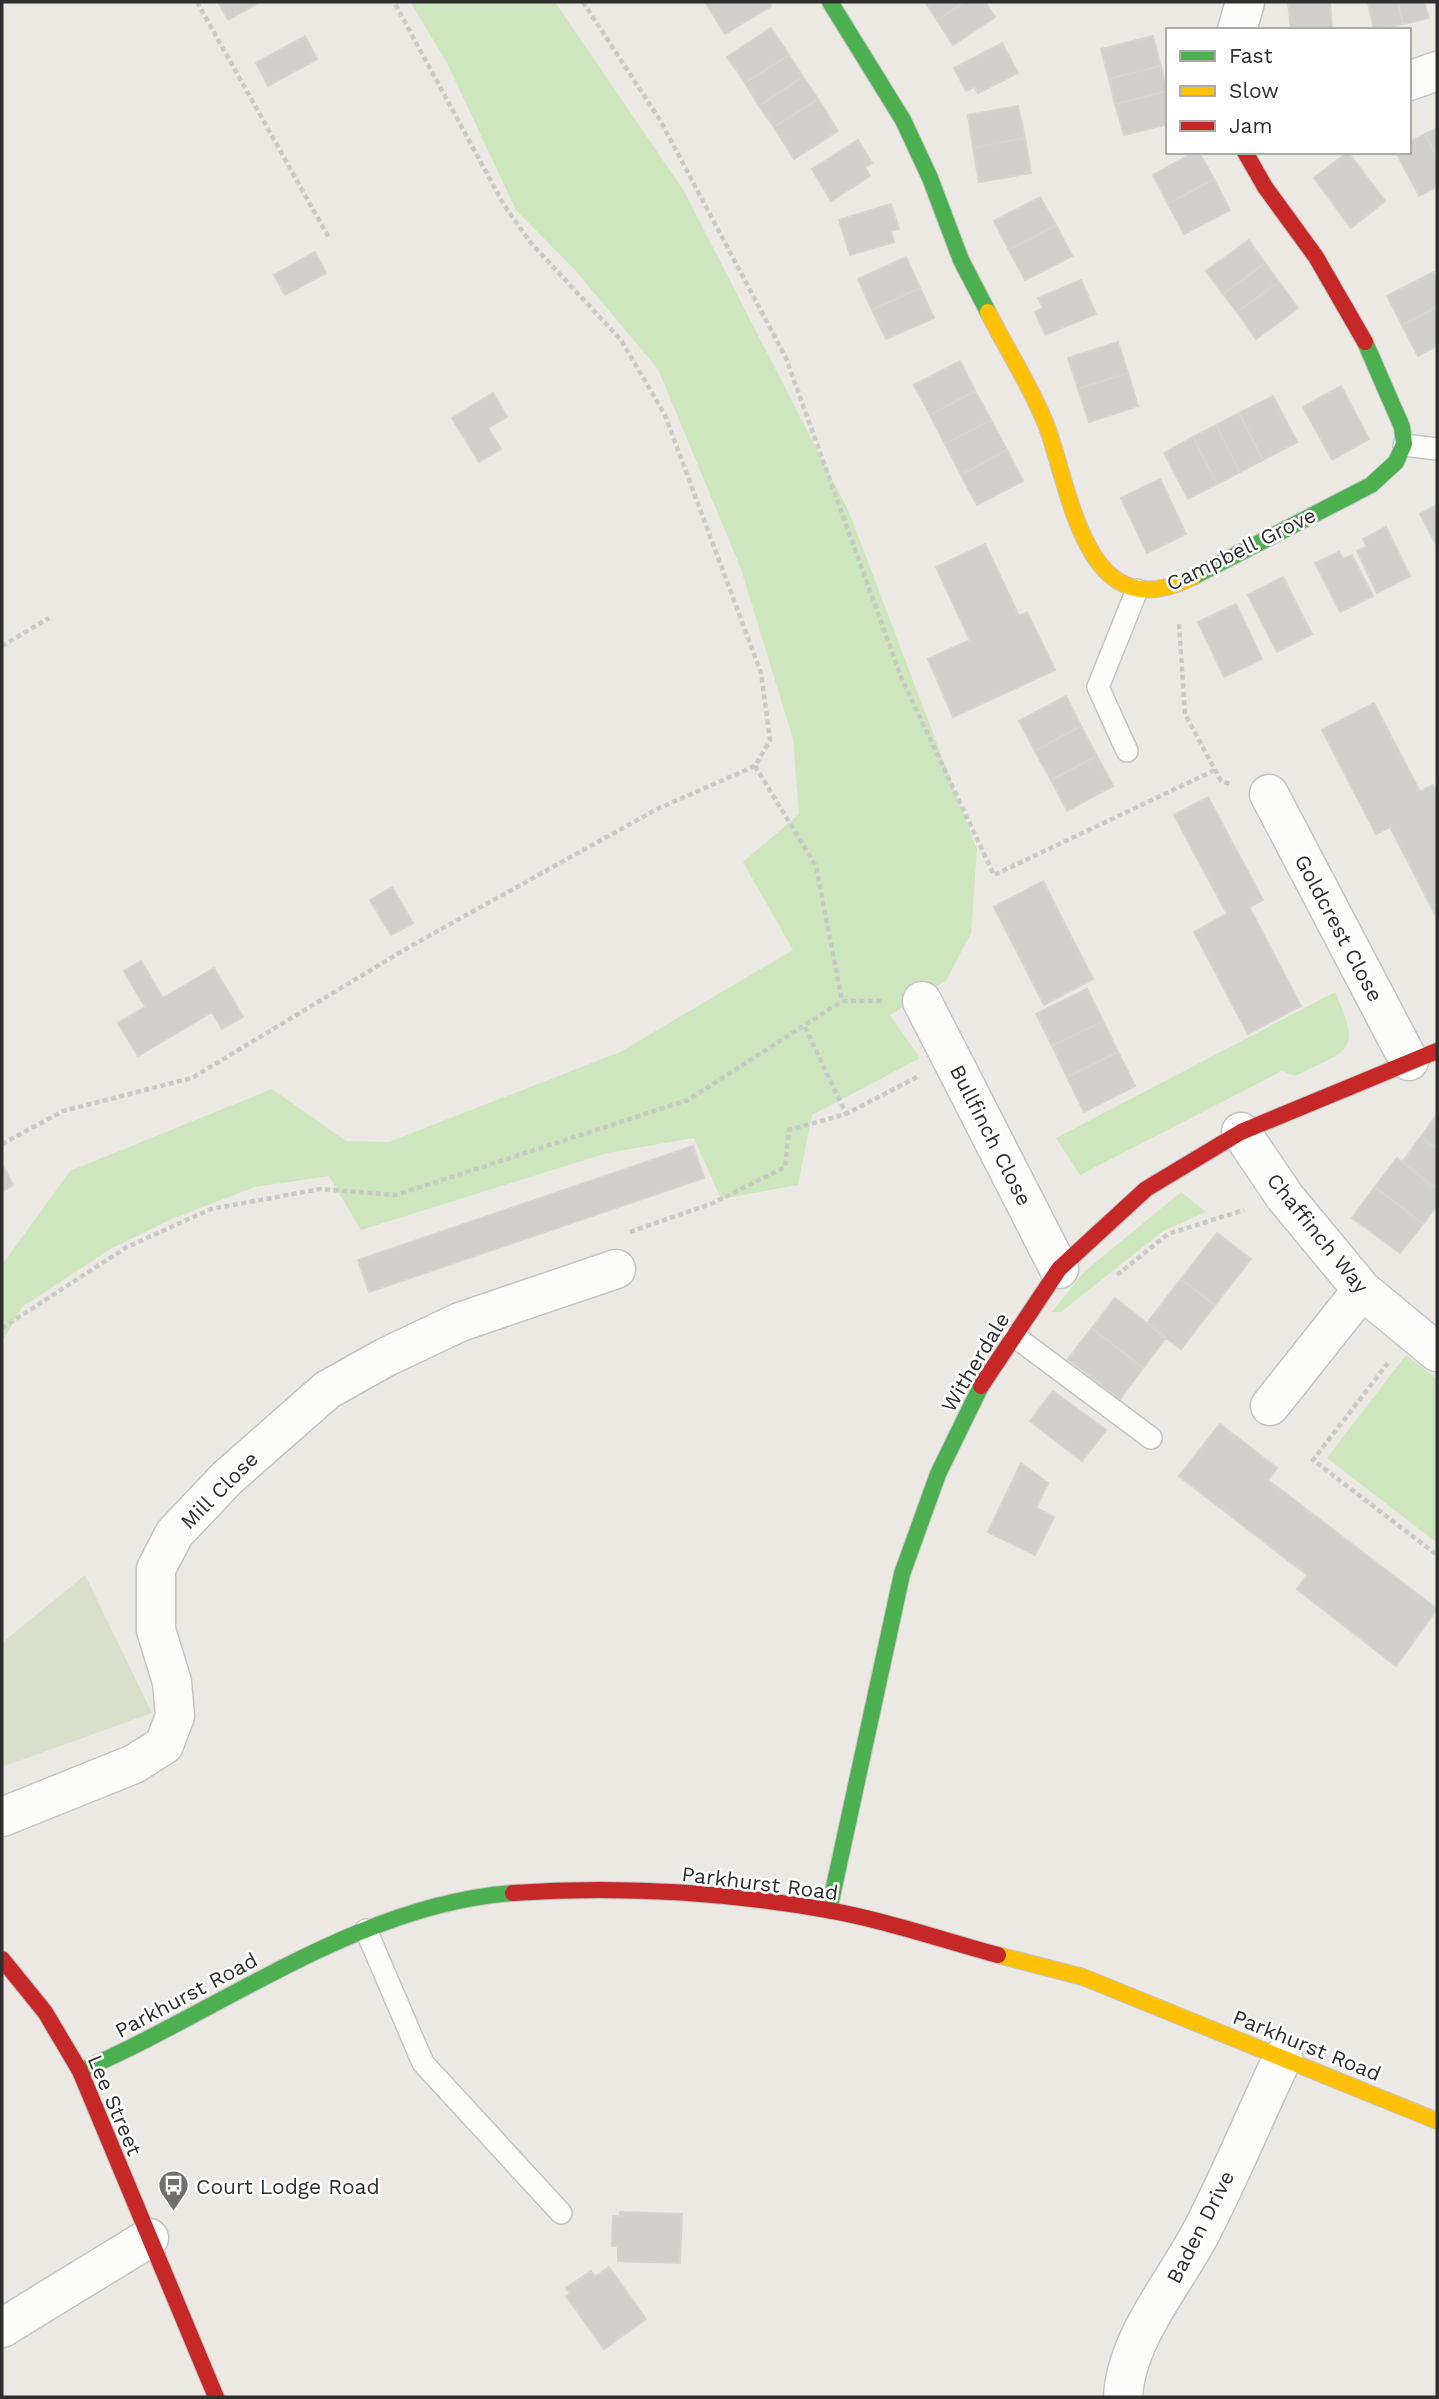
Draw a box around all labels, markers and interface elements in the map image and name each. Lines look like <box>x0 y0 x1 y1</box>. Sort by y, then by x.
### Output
legend <box>1166 28 1411 154</box>
text: Fast <box>1229 43 1273 68</box>
text: Slow <box>1229 78 1279 103</box>
text: Jam <box>1229 113 1272 138</box>
street label: Campbell Grove <box>1162 502 1320 596</box>
street label: Goldcrest Close <box>1290 850 1388 1006</box>
street label: Bullfinch Close <box>945 1060 1037 1210</box>
street label: Chaffinch Way <box>1262 1168 1374 1298</box>
street label: Witherdale <box>936 1308 1014 1416</box>
street label: Mill Close <box>175 1446 263 1534</box>
street label: Parkhurst Road <box>680 1861 840 1905</box>
street label: Parkhurst Road <box>111 1947 261 2043</box>
street label: Parkhurst Road <box>1229 2004 1385 2086</box>
street label: Lee Street <box>83 2051 147 2159</box>
street label: Baden Drive <box>1161 2166 1239 2288</box>
bus stop icon: Court Lodge Road <box>156 2169 190 2213</box>
place label: Court Lodge Road <box>196 2174 380 2199</box>

